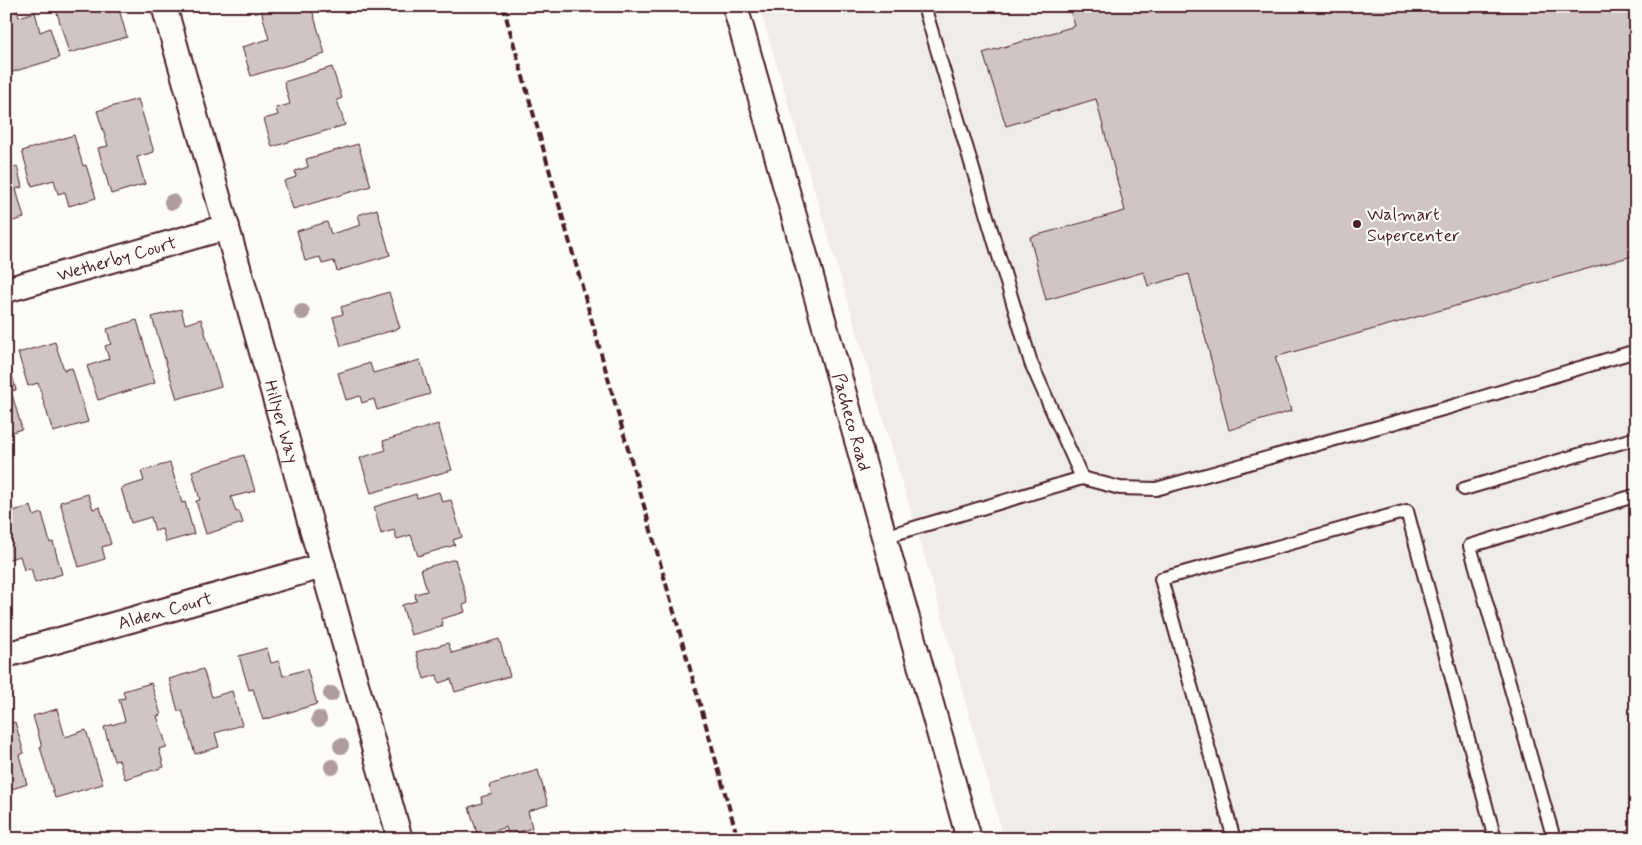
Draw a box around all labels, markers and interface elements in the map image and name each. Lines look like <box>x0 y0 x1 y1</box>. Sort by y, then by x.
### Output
place label: Walmart Supercenter <box>1367 203 1460 248</box>
marker: Walmart Supercenter <box>1351 218 1363 230</box>
street label: Wetherby Court <box>54 231 179 288</box>
street label: Pacheco Road <box>826 370 876 474</box>
street label: Hillyer Way <box>258 377 304 466</box>
street label: Alden Court <box>115 587 215 636</box>

